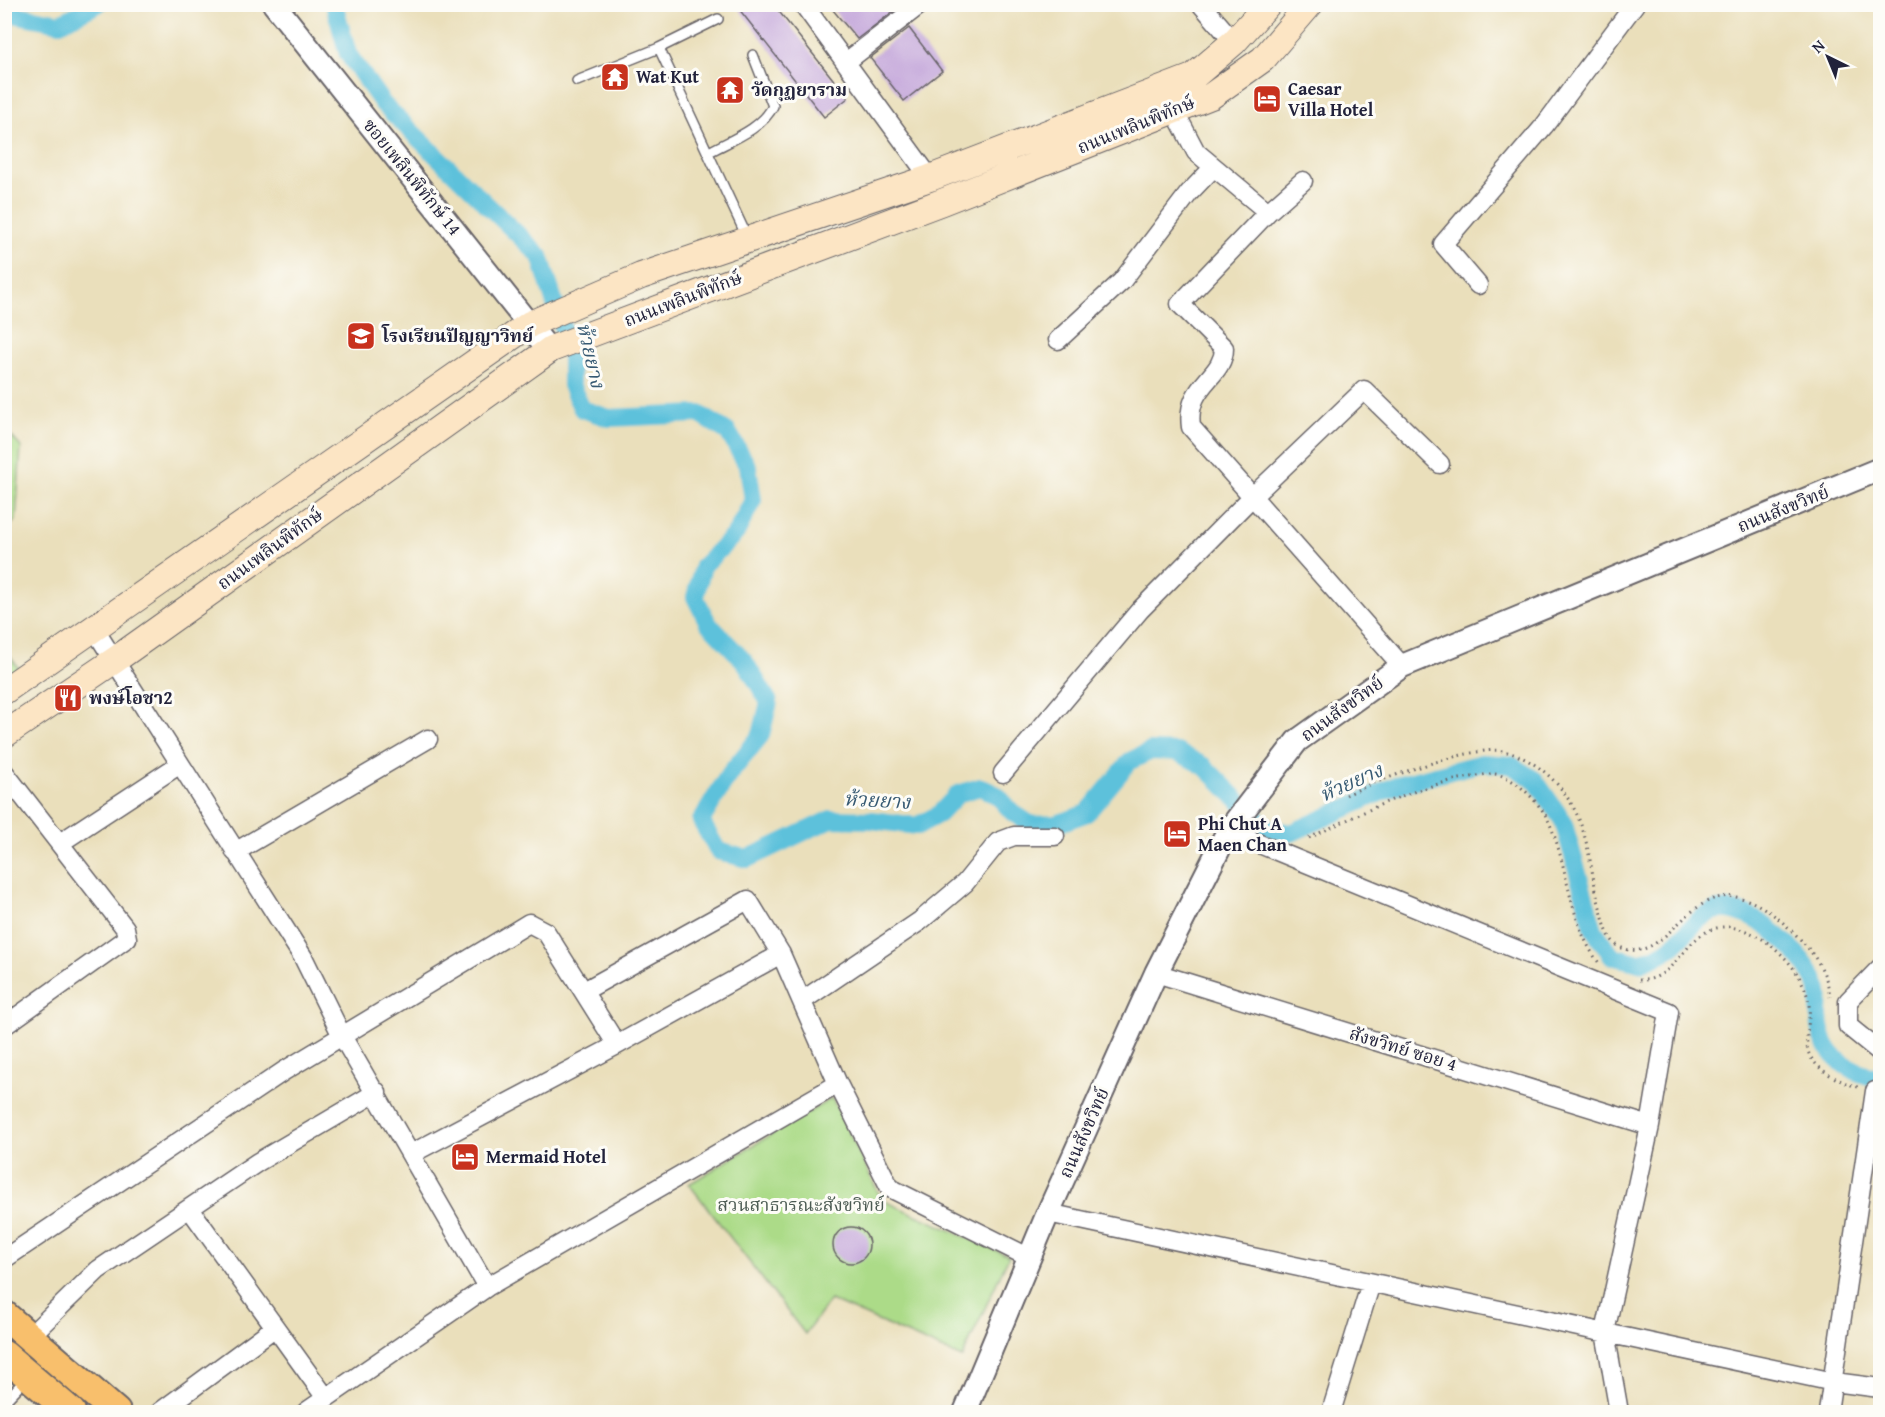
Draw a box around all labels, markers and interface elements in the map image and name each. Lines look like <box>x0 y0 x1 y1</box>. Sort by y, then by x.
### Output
north arrow <box>1798 27 1858 87</box>
text: N <box>1806 33 1830 58</box>
temple icon: Wat Kut <box>599 61 631 93</box>
place label: Wat Kut <box>636 63 699 90</box>
temple icon: วัดกุฏยาราม <box>714 74 746 106</box>
place label: Caesar Villa Hotel <box>1288 75 1374 123</box>
place label: วัดกุฏยาราม <box>751 76 847 103</box>
hotel icon: Caesar Villa Hotel <box>1251 83 1283 115</box>
street label: ถนนเพลินพิทักษ์ <box>1073 88 1199 160</box>
street label: ซอยเพลินพิทักษ์ 14 <box>357 112 468 241</box>
street label: ถนนเพลินพิทักษ์ <box>620 263 746 333</box>
water label: ห้วยยาง <box>570 319 613 392</box>
school or university icon: โรงเรียนปัญญาวิทย์ <box>345 320 377 352</box>
place label: โรงเรียนปัญญาวิทย์ <box>381 322 534 349</box>
street label: ถนนสังขวิทย์ <box>1733 478 1833 539</box>
street label: ถนนเพลินพิทักษ์ <box>211 501 329 596</box>
street label: ถนนสังขวิทย์ <box>1295 669 1389 748</box>
restaurant icon: พงษ์โอชา2 <box>52 682 84 714</box>
place label: พงษ์โอชา2 <box>89 684 173 711</box>
water label: ห้วยยาง <box>1314 754 1388 808</box>
water label: ห้วยยาง <box>843 783 912 816</box>
place label: Phi Chut A Maen Chan <box>1198 810 1287 858</box>
hotel icon: Phi Chut A Maen Chan <box>1161 818 1193 850</box>
street label: สังขวิทย์ ซอย 4 <box>1346 1019 1460 1078</box>
street label: ถนนสังขวิทย์ <box>1052 1083 1116 1182</box>
hotel icon: Mermaid Hotel <box>449 1141 481 1173</box>
place label: Mermaid Hotel <box>486 1143 607 1170</box>
park label: สวนสาธารณะสังขวิทย์ <box>717 1191 885 1218</box>

